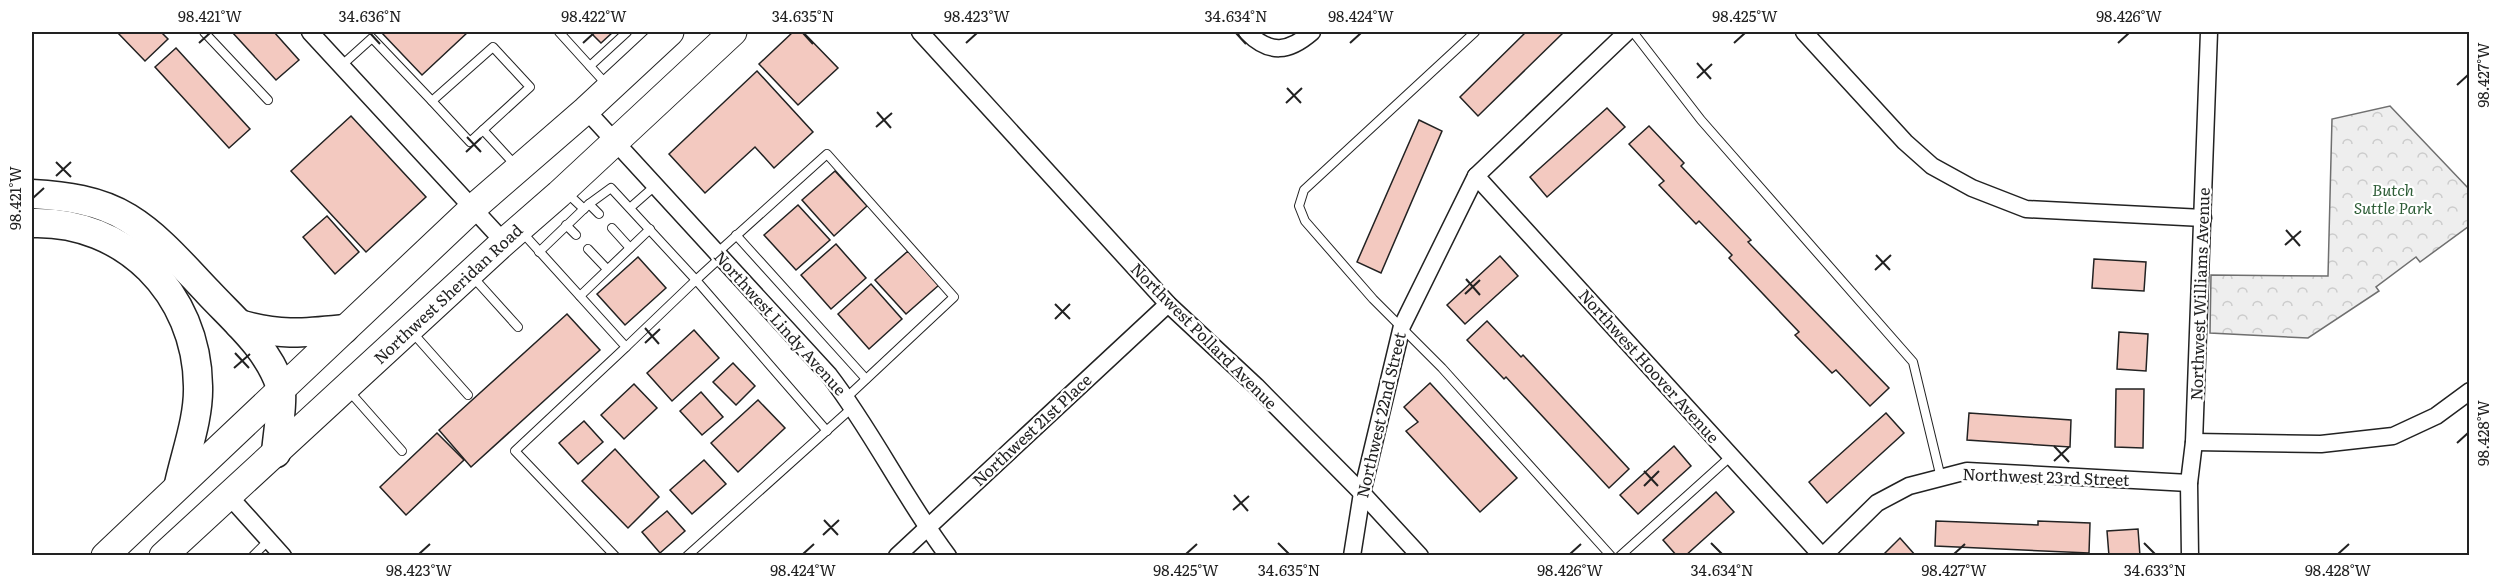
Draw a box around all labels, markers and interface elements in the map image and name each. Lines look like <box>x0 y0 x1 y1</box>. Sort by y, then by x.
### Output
text: 98.421°W <box>178 4 243 27</box>
text: 34.636°N <box>338 4 402 27</box>
text: 98.422°W <box>561 4 627 27</box>
text: 34.635°N <box>772 4 834 27</box>
text: 98.423°W <box>944 4 1011 27</box>
text: 34.634°N <box>1205 4 1267 27</box>
text: 98.424°W <box>1328 4 1394 27</box>
text: 98.425°W <box>1712 4 1778 27</box>
text: 98.426°W <box>2096 4 2162 27</box>
text: 98.427°W <box>2471 42 2494 108</box>
text: 98.421°W <box>3 165 26 230</box>
park label: Butch Suttle Park <box>2354 177 2432 219</box>
street label: Northwest Williams Avenue <box>2183 187 2215 401</box>
street label: Northwest Sheridan Road <box>367 217 527 369</box>
street label: Northwest Lindy Avenue <box>709 244 853 400</box>
street label: Northwest Pollard Avenue <box>1126 257 1283 414</box>
street label: Northwest Hoover Avenue <box>1574 283 1726 448</box>
street label: Northwest 22nd Street <box>1349 329 1411 500</box>
street label: Northwest 21st Place <box>966 368 1096 491</box>
text: 98.428°W <box>2471 399 2494 466</box>
street label: Northwest 23rd Street <box>1962 461 2130 491</box>
text: 98.423°W <box>386 558 453 581</box>
text: 98.424°W <box>770 558 836 581</box>
text: 98.425°W <box>1153 558 1219 581</box>
text: 34.635°N <box>1258 558 1320 581</box>
text: 98.426°W <box>1537 558 1603 581</box>
text: 34.634°N <box>1691 558 1753 581</box>
text: 98.427°W <box>1921 558 1987 581</box>
text: 34.633°N <box>2124 558 2186 581</box>
text: 98.428°W <box>2305 558 2372 581</box>

